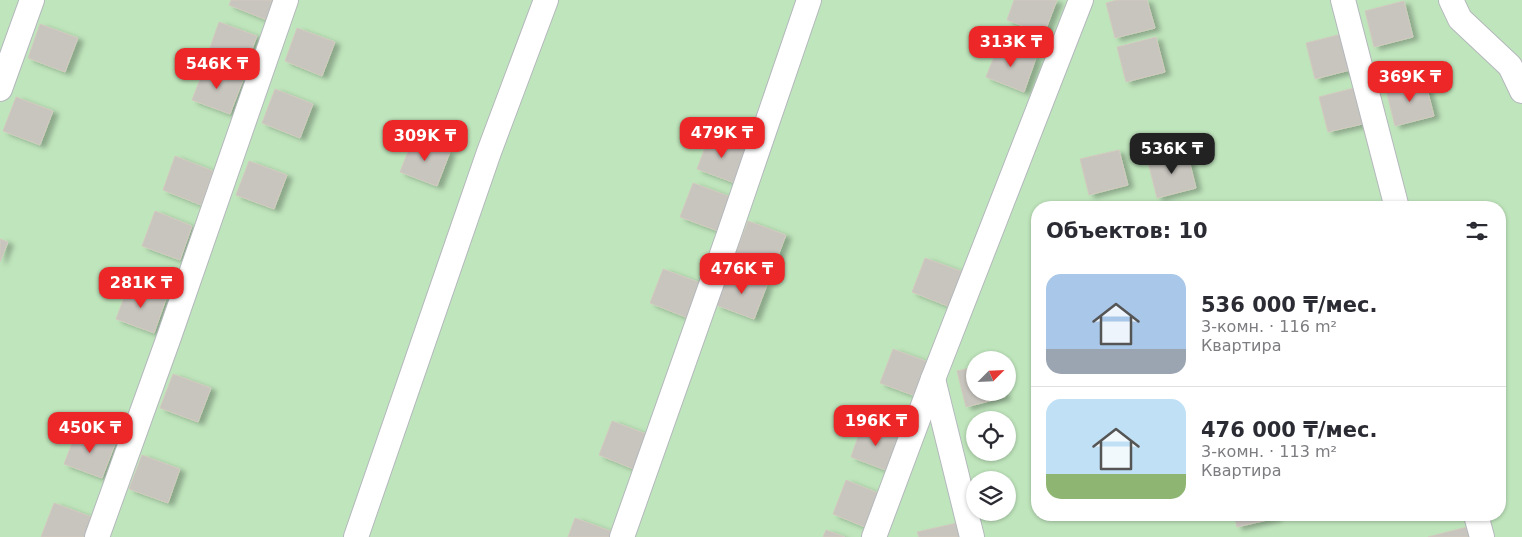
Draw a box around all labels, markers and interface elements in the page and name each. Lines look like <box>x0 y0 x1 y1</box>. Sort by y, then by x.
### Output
pin: 313K ₸ <box>970 26 1052 68</box>
text: 313K ₸ <box>980 32 1042 51</box>
pin: 546K ₸ <box>176 48 258 90</box>
text: 546K ₸ <box>186 54 248 73</box>
pin: 369K ₸ <box>1369 61 1451 103</box>
text: 369K ₸ <box>1379 67 1441 86</box>
pin: 479K ₸ <box>681 116 763 159</box>
pin: 309K ₸ <box>384 120 466 162</box>
text: 479K ₸ <box>691 123 753 142</box>
text: 309K ₸ <box>394 126 456 145</box>
pin: 536K ₸ <box>1131 132 1213 175</box>
text: 536K ₸ <box>1141 139 1203 158</box>
icon: filters <box>1463 217 1491 245</box>
text: Объектов: 10 <box>1046 219 1208 243</box>
pin: 476K ₸ <box>701 252 783 295</box>
text: 476K ₸ <box>711 259 773 278</box>
pin: 281K ₸ <box>100 266 182 309</box>
text: 281K ₸ <box>110 273 172 292</box>
text: 536 000 ₸/мес. <box>1201 293 1377 317</box>
icon: home <box>1086 294 1146 354</box>
text: 3-комн. · 116 m² <box>1201 317 1337 336</box>
text: Квартира <box>1201 336 1281 355</box>
north arrow <box>966 351 1016 401</box>
map controls <box>966 351 1016 521</box>
pin: 196K ₸ <box>835 404 917 447</box>
text: 196K ₸ <box>845 411 907 430</box>
button: locate <box>966 411 1016 461</box>
pin: 450K ₸ <box>49 412 131 454</box>
text: 450K ₸ <box>59 418 121 437</box>
text: 476 000 ₸/мес. <box>1201 418 1377 442</box>
icon: home <box>1086 419 1146 479</box>
text: 3-комн. · 113 m² <box>1201 442 1337 461</box>
text: Квартира <box>1201 461 1281 480</box>
button: layers <box>966 471 1016 521</box>

